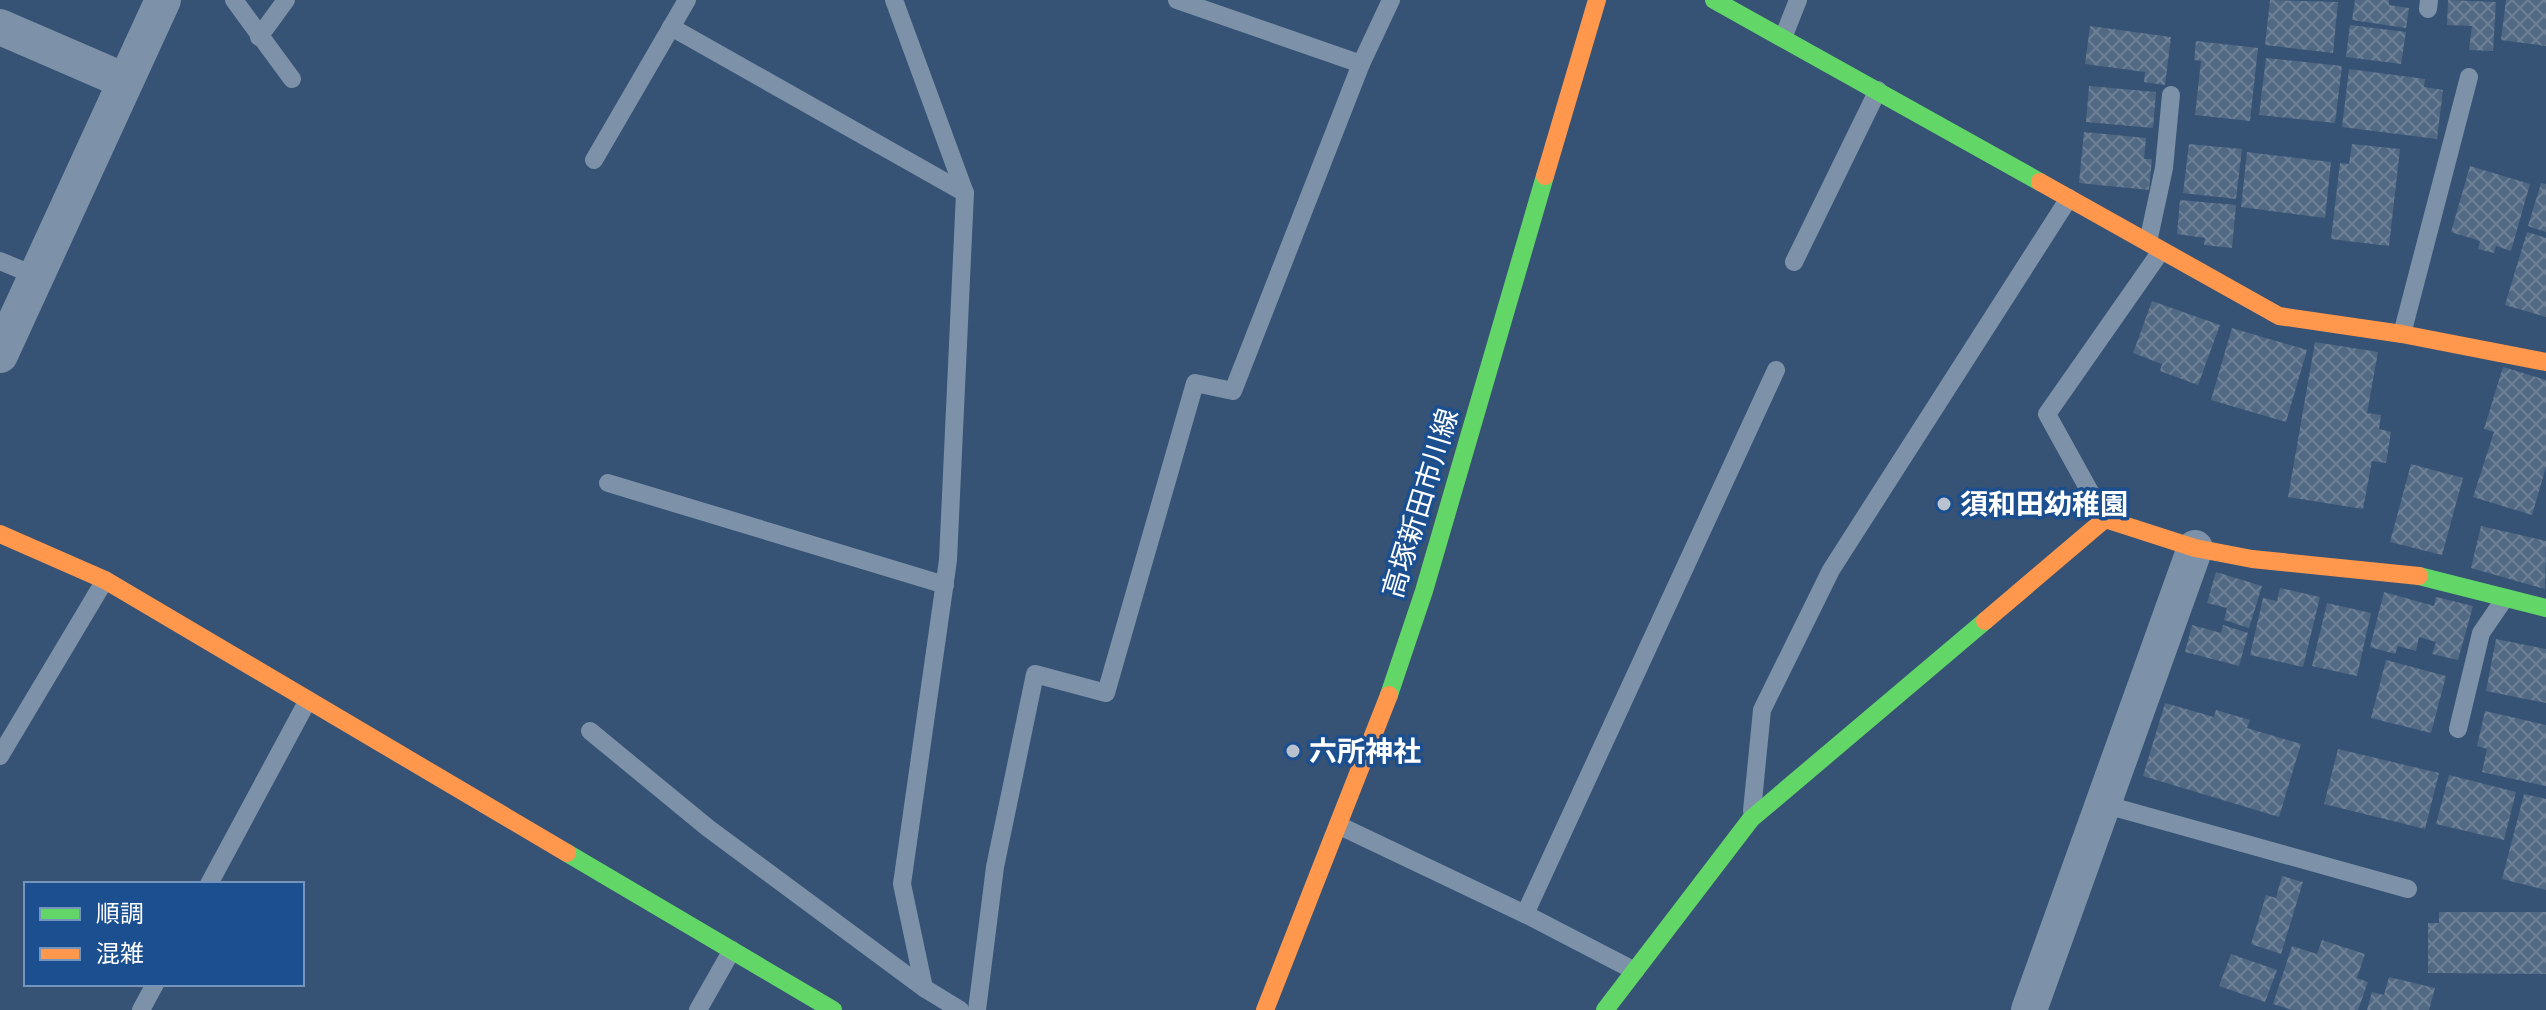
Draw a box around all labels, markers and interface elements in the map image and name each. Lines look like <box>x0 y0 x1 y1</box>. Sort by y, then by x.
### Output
street label: 高塚新田市川線 <box>1375 404 1465 602</box>
place label: 須和田幼稚園 <box>1960 487 2128 521</box>
marker: 須和田幼稚園 <box>1935 495 1953 513</box>
place label: 六所神社 <box>1309 734 1421 768</box>
marker: 六所神社 <box>1284 742 1302 760</box>
legend <box>24 882 304 986</box>
text: 順調 <box>96 899 144 928</box>
text: 混雑 <box>96 939 144 968</box>

